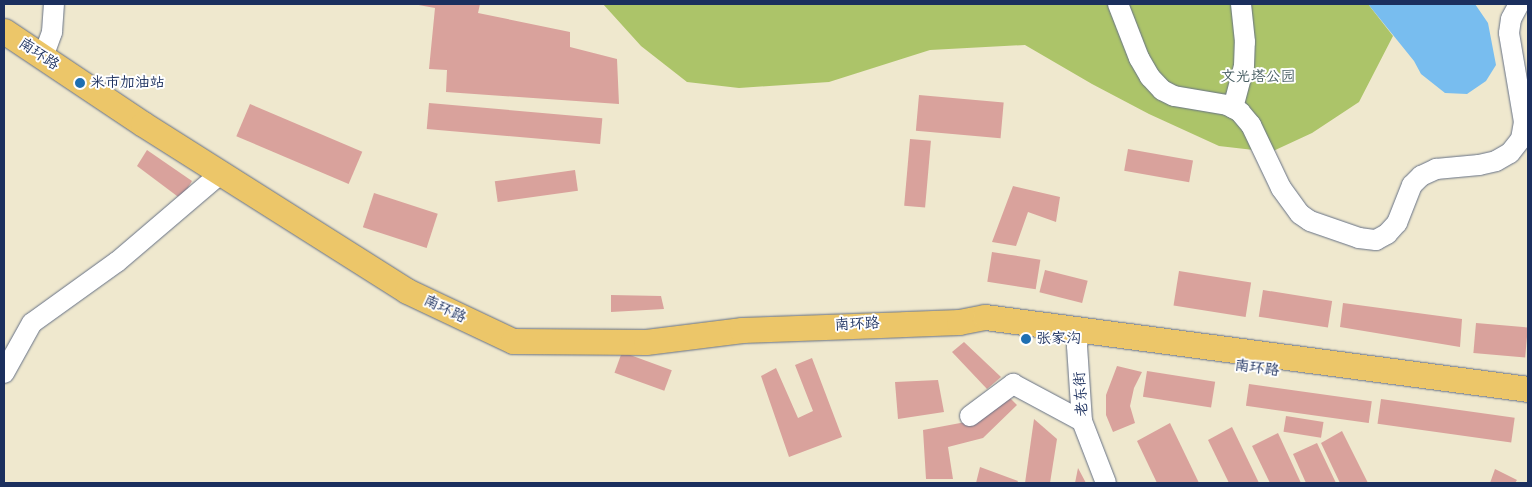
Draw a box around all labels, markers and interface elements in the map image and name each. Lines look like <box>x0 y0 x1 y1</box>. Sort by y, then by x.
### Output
street label: 南环路 <box>15 34 63 74</box>
park label: 文光塔公园 <box>1221 68 1295 86</box>
place label: 米市加油站 <box>90 74 165 92</box>
marker: 米市加油站 <box>74 77 86 89</box>
street label: 南环路 <box>421 291 469 327</box>
street label: 南环路 <box>834 314 880 334</box>
place label: 张家沟 <box>1036 330 1081 348</box>
marker: 张家沟 <box>1020 333 1032 345</box>
street label: 南环路 <box>1234 356 1280 380</box>
street label: 老东街 <box>1070 371 1092 417</box>

